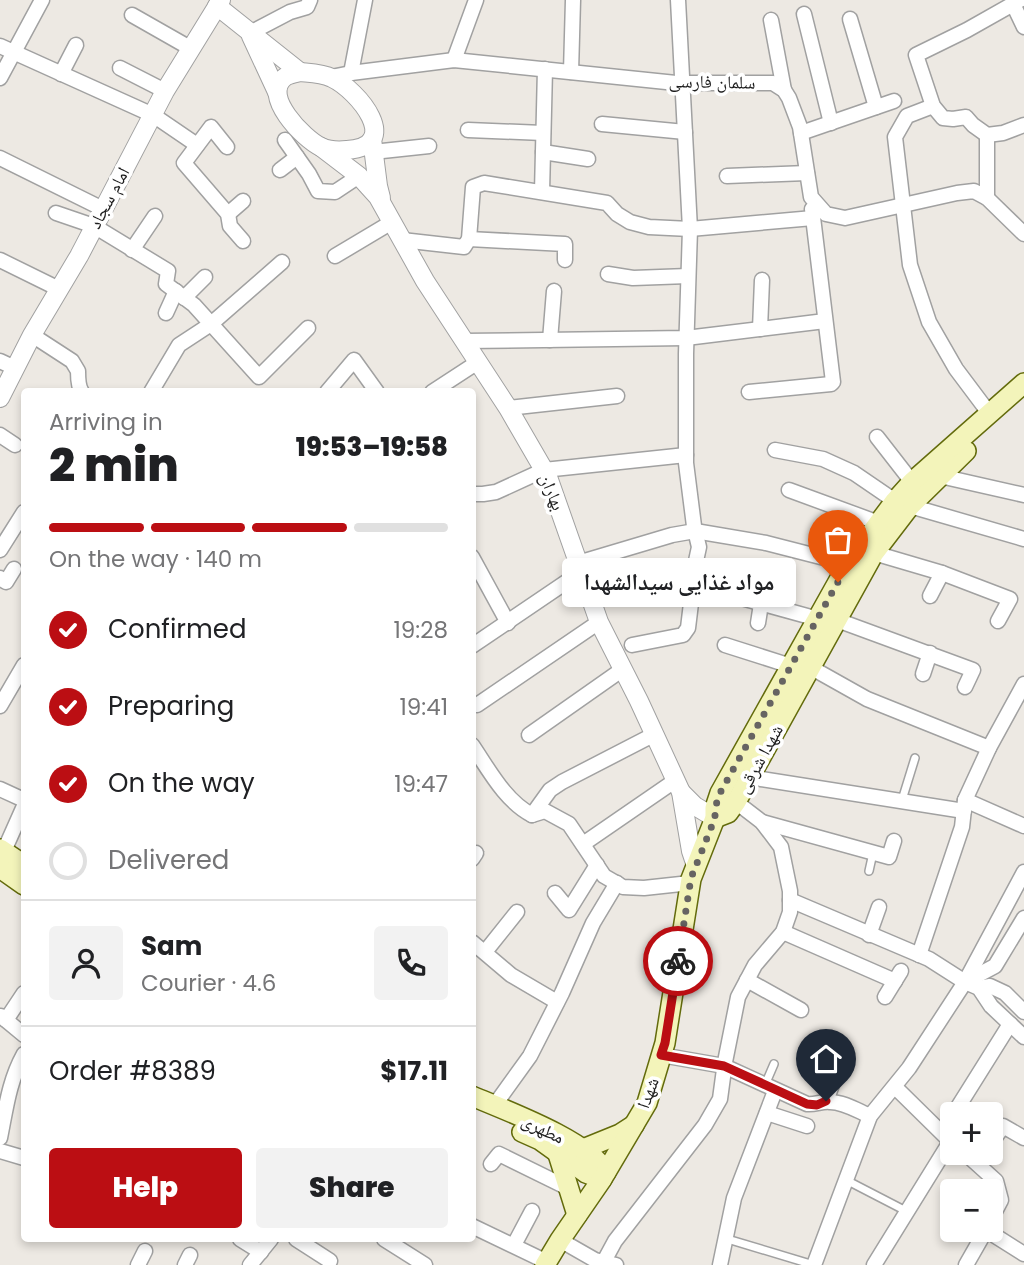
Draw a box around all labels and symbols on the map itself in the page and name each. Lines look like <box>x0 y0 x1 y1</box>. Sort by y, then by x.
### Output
street label: سلمان فارسی <box>668 68 756 95</box>
street label: امام سجاد <box>82 163 135 233</box>
street label: بهاران <box>534 469 571 514</box>
pin <box>808 510 868 582</box>
callout: مواد غذایی سیدالشهدا <box>562 558 796 606</box>
street label: شهدا شرقی <box>730 720 789 798</box>
courier <box>643 926 713 996</box>
pin <box>796 1029 856 1101</box>
street label: شهدا <box>630 1074 665 1112</box>
street label: مطهری <box>518 1107 569 1150</box>

